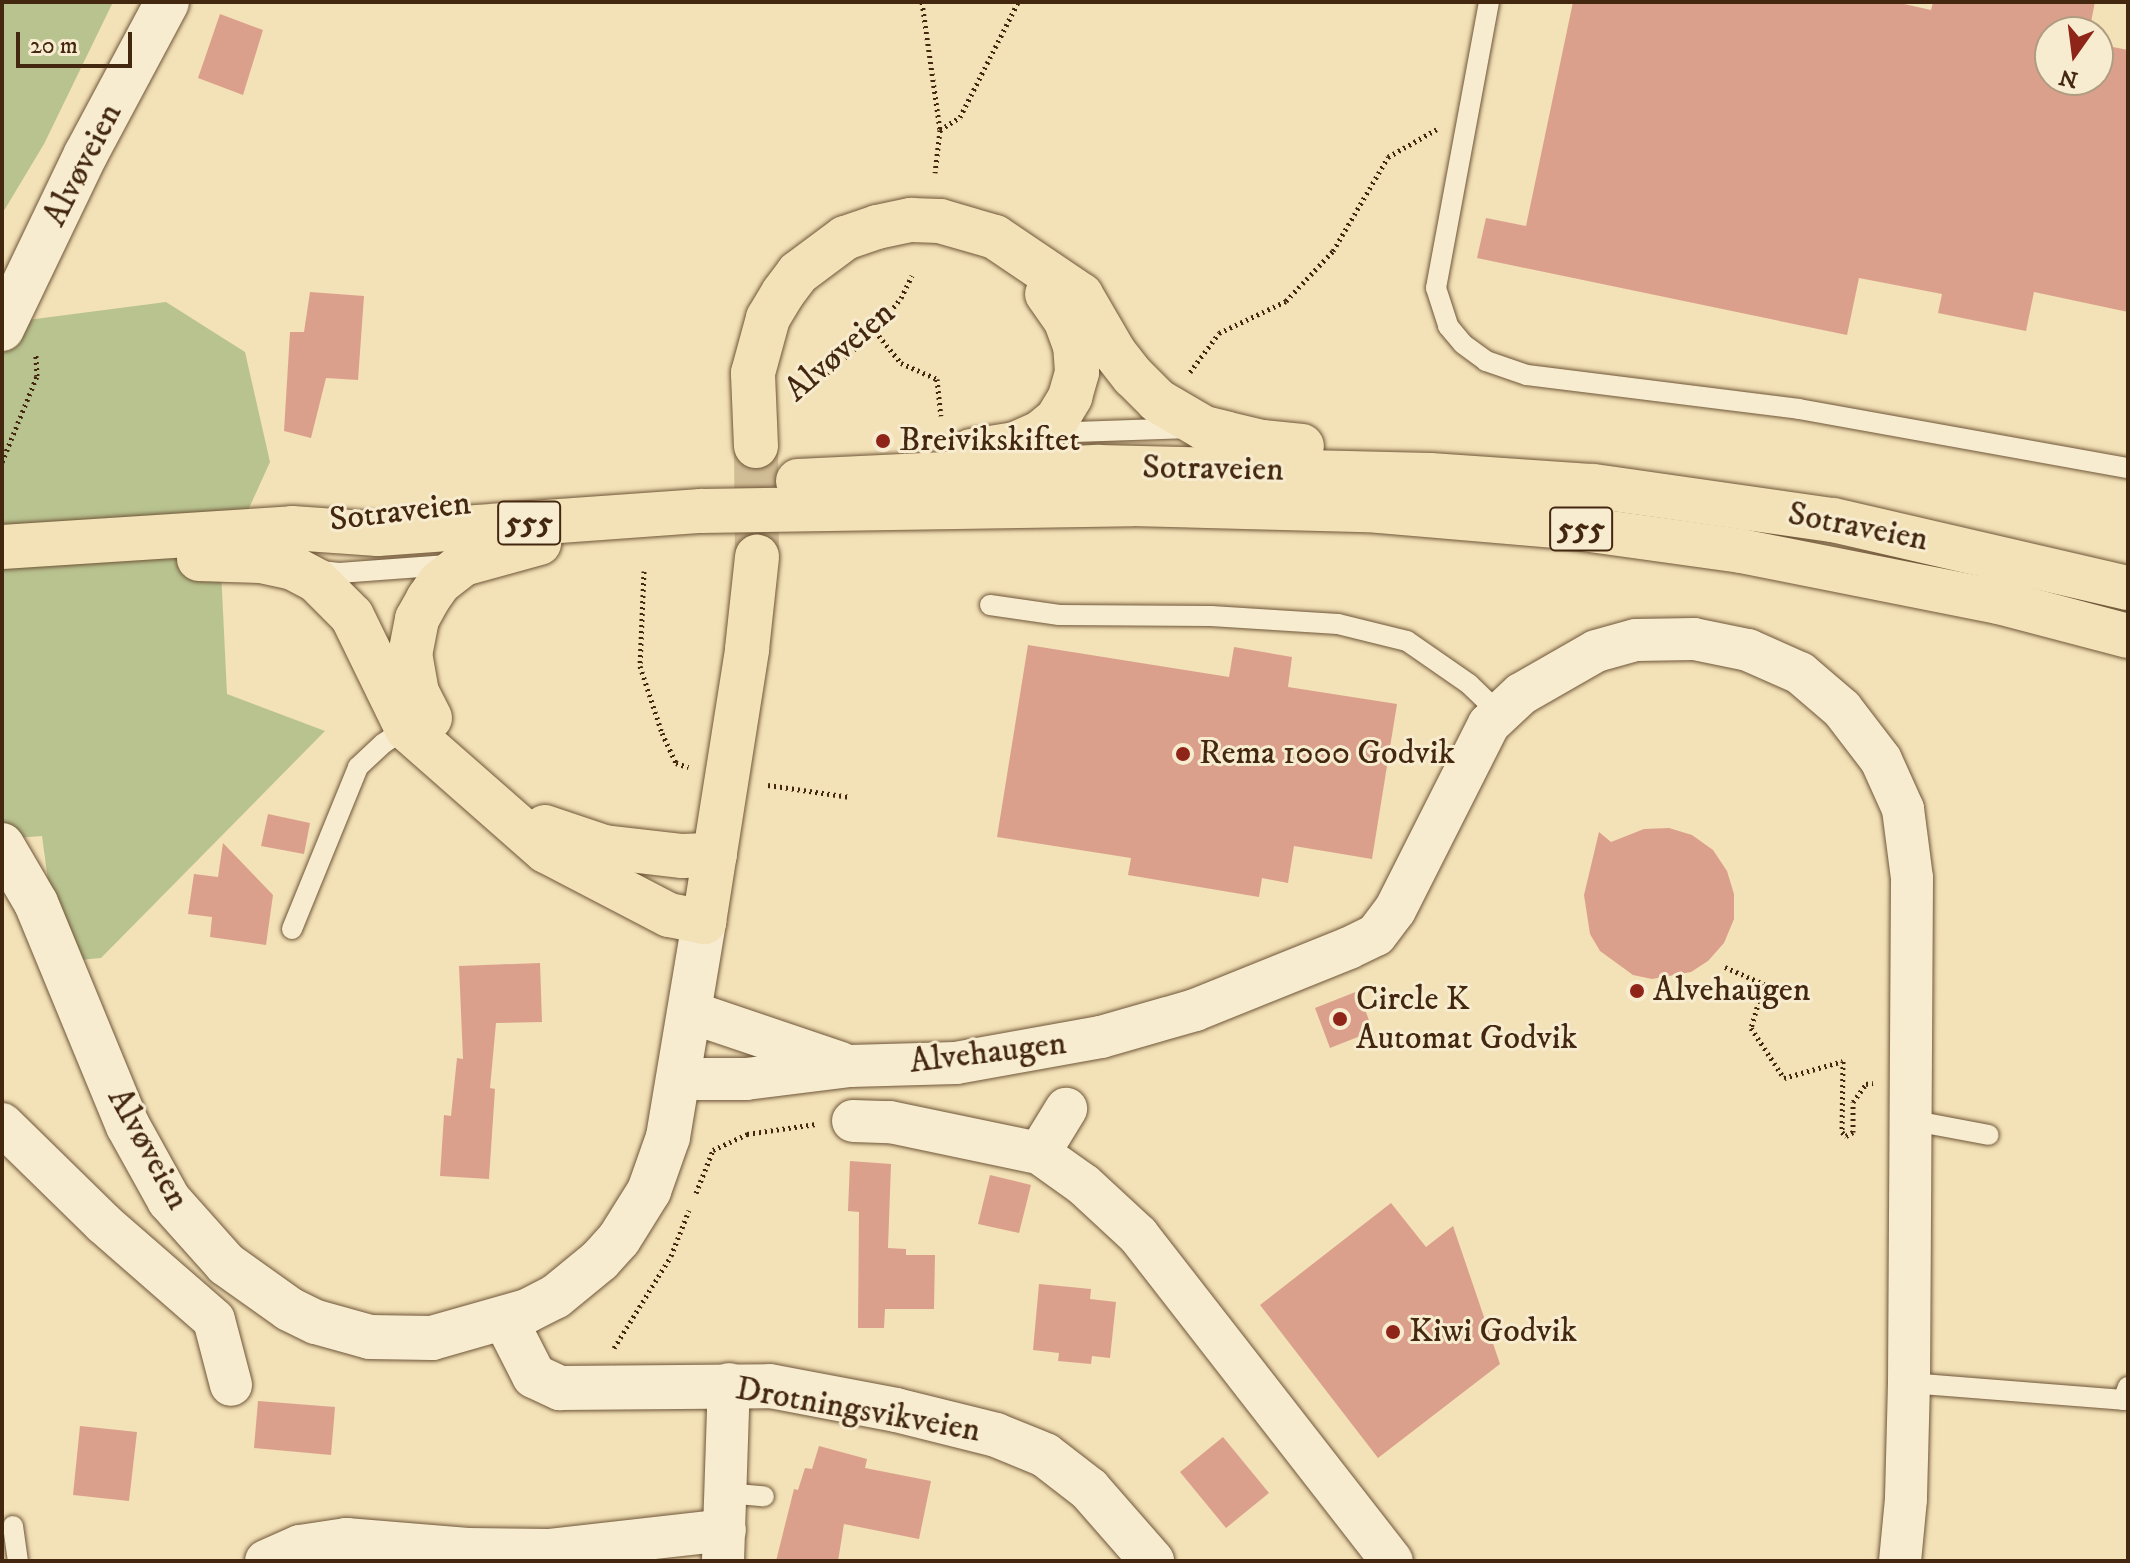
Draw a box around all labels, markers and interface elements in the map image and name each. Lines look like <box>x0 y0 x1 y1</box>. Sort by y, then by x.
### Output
scale bar <box>20 16 136 66</box>
north arrow <box>2034 16 2114 96</box>
text: 20 m <box>30 31 78 61</box>
text: N <box>2057 63 2081 93</box>
street label: Alvøveien <box>35 97 131 233</box>
street label: Alvøveien <box>777 293 903 411</box>
place label: Breivikskiftet <box>899 421 1080 461</box>
marker: Breivikskiftet <box>874 432 892 450</box>
street label: Sotraveien <box>1142 447 1284 491</box>
street label: Sotraveien <box>327 483 473 541</box>
street label: Sotraveien <box>1785 493 1931 561</box>
road number: 555 <box>497 495 561 551</box>
road number: 555 <box>1549 501 1613 557</box>
place label: Rema 1000 Godvik <box>1199 734 1455 774</box>
marker: Rema 1000 Godvik <box>1174 745 1192 763</box>
place label: Alvehaugen <box>1653 971 1811 1011</box>
place label: Circle K Automat Godvik <box>1356 979 1577 1058</box>
marker: Alvehaugen <box>1628 982 1646 1000</box>
marker: Circle K Automat Godvik <box>1331 1010 1349 1028</box>
street label: Alvehaugen <box>907 1023 1069 1083</box>
street label: Alvøveien <box>98 1081 198 1217</box>
place label: Kiwi Godvik <box>1409 1312 1577 1352</box>
marker: Kiwi Godvik <box>1384 1323 1402 1341</box>
street label: Drotningsvikveien <box>732 1368 984 1452</box>

